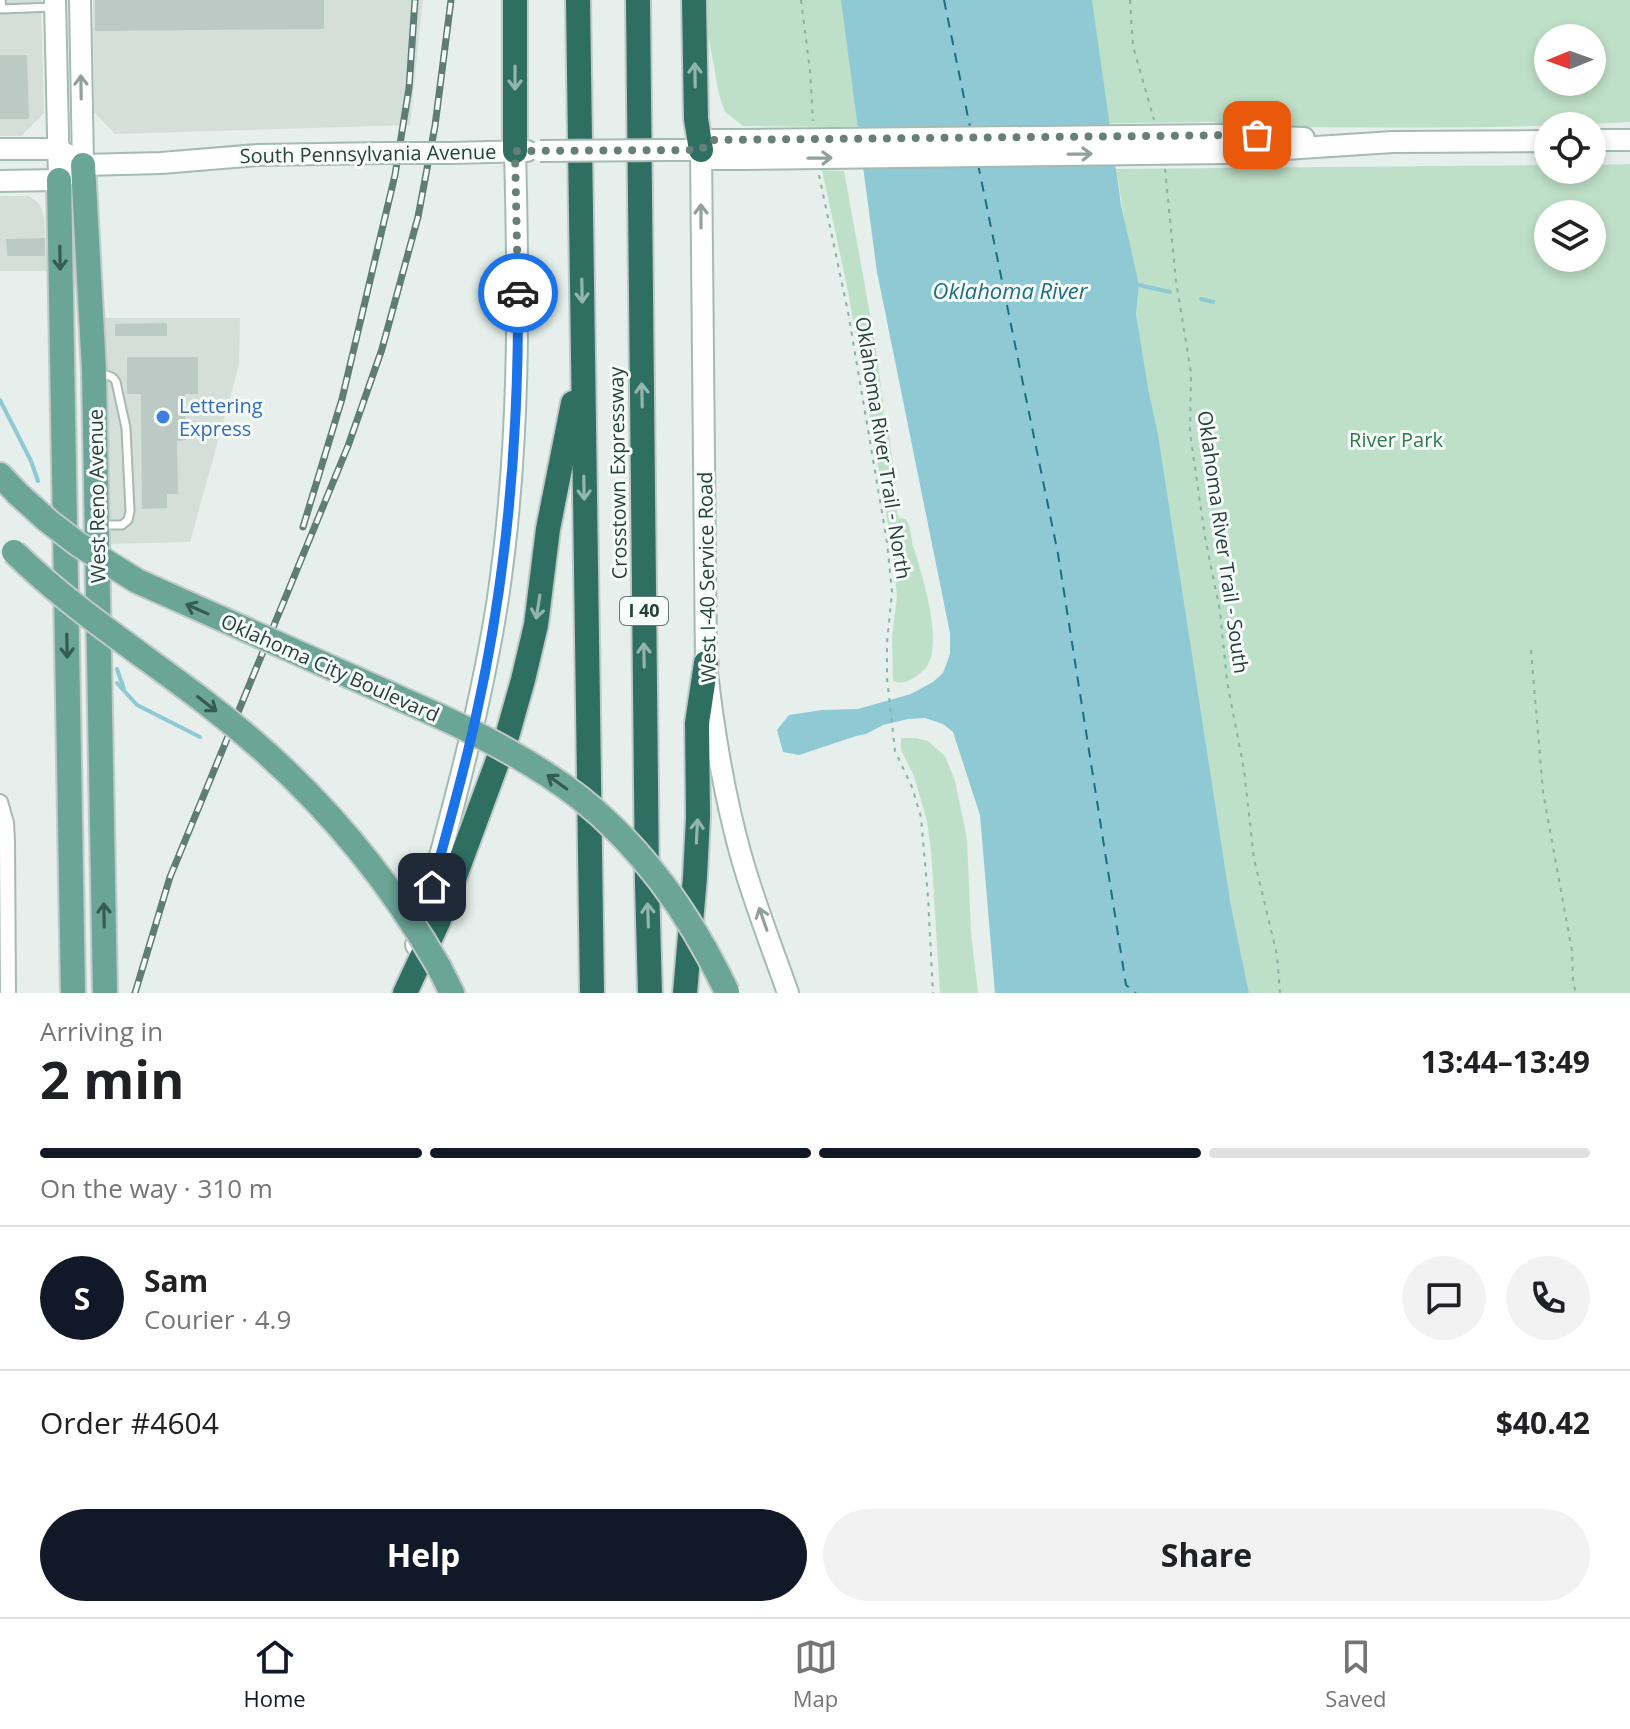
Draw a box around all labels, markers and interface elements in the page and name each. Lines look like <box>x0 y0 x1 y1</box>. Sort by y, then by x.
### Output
north arrow <box>1534 24 1606 96</box>
map controls <box>1534 24 1606 272</box>
one-way arrow <box>687 62 703 89</box>
one-way arrow <box>507 64 523 91</box>
one-way arrow <box>74 74 89 101</box>
pin <box>1223 101 1291 169</box>
button: locate <box>1534 112 1606 184</box>
icon: bag <box>1235 113 1279 157</box>
street label: South Pennsylvania Avenue <box>239 138 497 169</box>
one-way arrow <box>1066 147 1093 162</box>
one-way arrow <box>806 150 833 165</box>
button: layers <box>1534 200 1606 272</box>
one-way arrow <box>693 203 709 230</box>
one-way arrow <box>53 244 68 271</box>
courier <box>478 253 558 333</box>
icon: car <box>496 271 540 315</box>
water label: Oklahoma River <box>933 275 1089 305</box>
one-way arrow <box>574 277 590 304</box>
street label: Oklahoma River Trail - North <box>849 315 918 581</box>
street label: Crosstown Expressway <box>602 365 633 580</box>
one-way arrow <box>634 382 649 409</box>
place label: Lettering Express <box>179 392 263 442</box>
marker: Lettering Express <box>154 408 172 426</box>
street label: West Reno Avenue <box>81 409 112 583</box>
street label: Oklahoma River Trail - South <box>1192 409 1255 675</box>
park label: River Park <box>1349 426 1443 453</box>
street label: West I-40 Service Road <box>691 471 722 683</box>
one-way arrow <box>577 474 592 501</box>
one-way arrow <box>530 594 545 619</box>
road number: I 40 <box>620 597 668 625</box>
one-way arrow <box>186 600 210 615</box>
street label: Oklahoma City Boulevard <box>217 607 444 728</box>
one-way arrow <box>59 632 75 659</box>
one-way arrow <box>636 642 652 669</box>
one-way arrow <box>196 695 217 712</box>
one-way arrow <box>547 774 569 790</box>
one-way arrow <box>690 819 705 845</box>
pin <box>398 853 466 921</box>
icon: home <box>410 865 454 909</box>
one-way arrow <box>96 902 112 929</box>
one-way arrow <box>640 902 655 929</box>
one-way arrow <box>754 907 769 932</box>
text: Arriving in <box>40 1013 163 1049</box>
text: 13:44–13:49 <box>1421 1041 1590 1082</box>
text: 2 min <box>40 1043 184 1114</box>
text: On the way · 310 m <box>40 1170 273 1206</box>
button: chat <box>1402 1256 1486 1340</box>
button: phone <box>1506 1256 1590 1340</box>
text: Sam <box>144 1260 208 1301</box>
text: S <box>74 1278 90 1319</box>
text: Courier · 4.9 <box>144 1301 291 1337</box>
text: Order #4604 <box>40 1402 219 1443</box>
text: $40.42 <box>1496 1402 1590 1443</box>
button: Help <box>40 1509 807 1601</box>
button: Share <box>823 1509 1590 1601</box>
tab: Home <box>244 1635 306 1713</box>
tab: Map <box>793 1635 838 1713</box>
tab: Saved <box>1325 1635 1386 1713</box>

